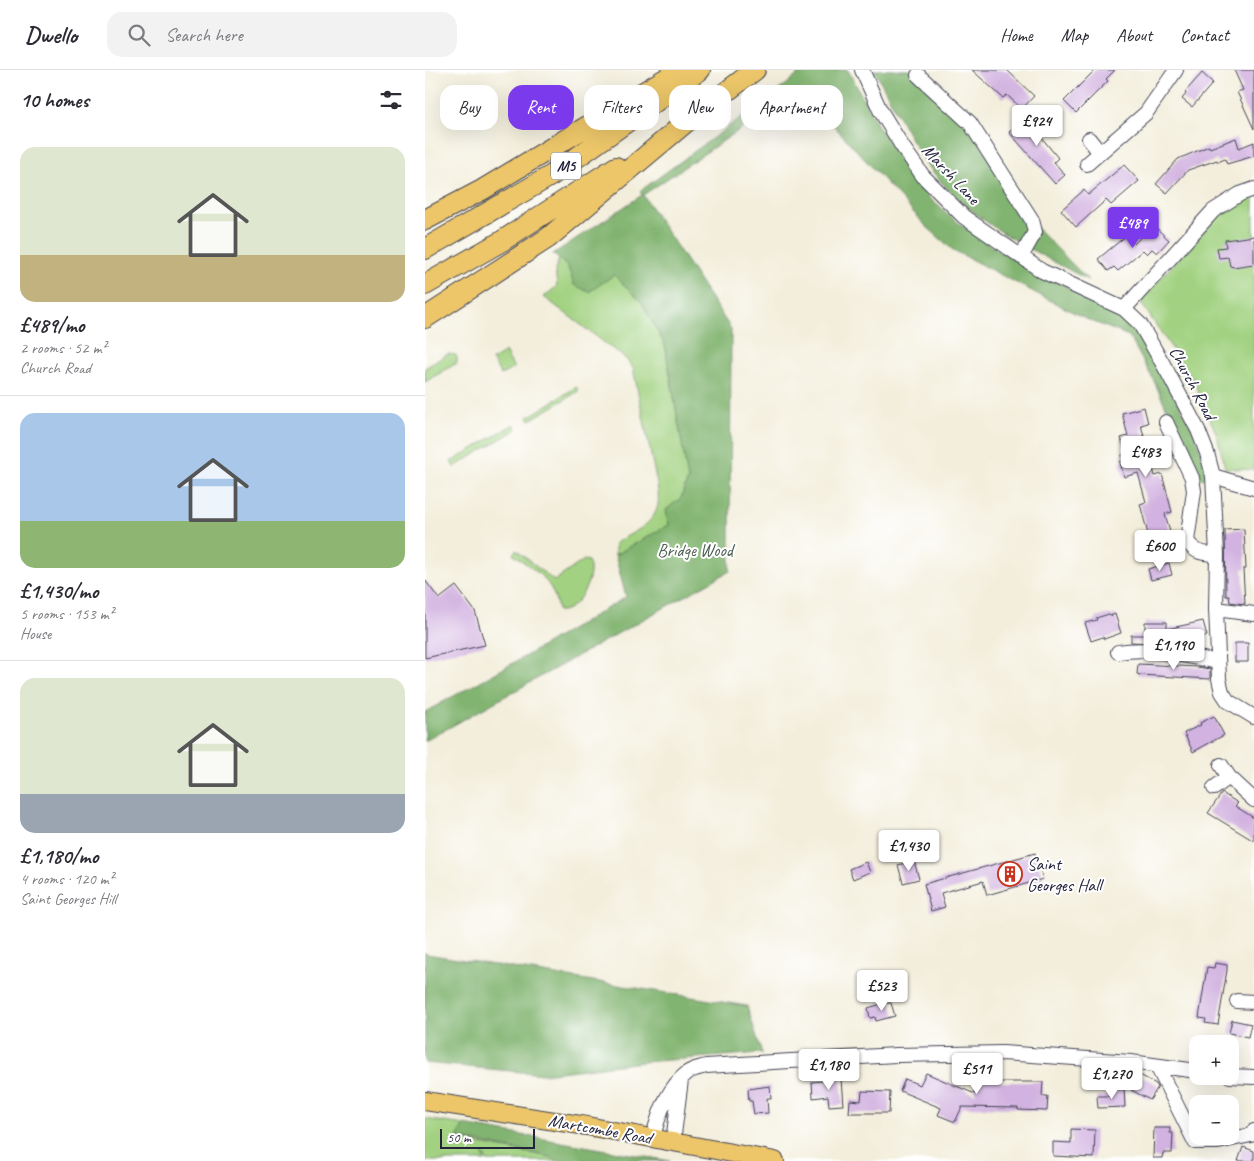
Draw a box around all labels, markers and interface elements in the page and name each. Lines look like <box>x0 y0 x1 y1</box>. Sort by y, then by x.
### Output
search box <box>107 12 457 57</box>
text: Dwello <box>25 20 77 50</box>
icon: search <box>125 21 153 49</box>
text: Search here <box>165 23 243 47</box>
text: Home <box>1000 24 1033 46</box>
text: Map <box>1061 24 1088 46</box>
text: About <box>1116 24 1152 46</box>
text: Contact <box>1180 24 1229 46</box>
chip: Buy <box>440 85 498 130</box>
chip: Rent <box>508 85 574 130</box>
chip: Filters <box>584 85 659 130</box>
chip: New <box>669 85 731 130</box>
chip: Apartment <box>741 85 843 130</box>
icon: filters <box>377 86 405 114</box>
text: 10 homes <box>20 87 89 113</box>
pin: £924 <box>1007 104 1067 147</box>
text: £924 <box>1023 111 1051 131</box>
street label: Marsh Lane <box>917 139 985 210</box>
road number: M5 <box>551 152 581 180</box>
icon: home <box>168 180 258 270</box>
pin: £489 <box>1103 206 1163 249</box>
text: £489 <box>1119 213 1147 233</box>
text: £489/mo <box>20 312 84 338</box>
text: 2 rooms · 52 m² <box>20 338 106 358</box>
street label: Church Road <box>1165 343 1223 426</box>
text: Church Road <box>20 358 91 378</box>
pin: £483 <box>1116 436 1176 478</box>
text: £483 <box>1132 442 1160 462</box>
icon: home <box>168 445 258 535</box>
pin: £600 <box>1130 530 1190 572</box>
text: £600 <box>1145 536 1175 556</box>
park label: Bridge Wood <box>657 539 736 561</box>
text: £1,430/mo <box>20 578 98 604</box>
text: 5 rooms · 153 m² <box>20 604 114 624</box>
text: House <box>20 624 51 644</box>
pin: £1,190 <box>1133 628 1215 671</box>
text: £1,190 <box>1155 635 1193 655</box>
icon: home <box>168 710 258 800</box>
pin: £1,430 <box>868 830 950 872</box>
text: £1,430 <box>889 836 929 856</box>
text: £1,180/mo <box>20 843 98 869</box>
place label: Saint Georges Hall <box>1027 853 1104 896</box>
building icon: Saint Georges Hall <box>997 861 1023 887</box>
text: 4 rooms · 120 m² <box>20 869 114 889</box>
text: Saint Georges Hill <box>20 889 116 909</box>
pin: £523 <box>852 970 912 1012</box>
text: £523 <box>868 976 896 996</box>
map controls <box>1189 1035 1239 1145</box>
button: + <box>1189 1035 1239 1085</box>
pin: £1,180 <box>788 1048 870 1091</box>
pin: £511 <box>947 1052 1007 1095</box>
text: £1,180 <box>809 1055 849 1075</box>
pin: £1,270 <box>1071 1058 1153 1100</box>
text: £511 <box>963 1059 991 1079</box>
text: £1,270 <box>1092 1064 1132 1084</box>
button: − <box>1189 1095 1239 1145</box>
street label: Martcombe Road <box>547 1109 656 1149</box>
scale bar <box>440 1126 535 1149</box>
text: 50 m <box>447 1129 471 1146</box>

